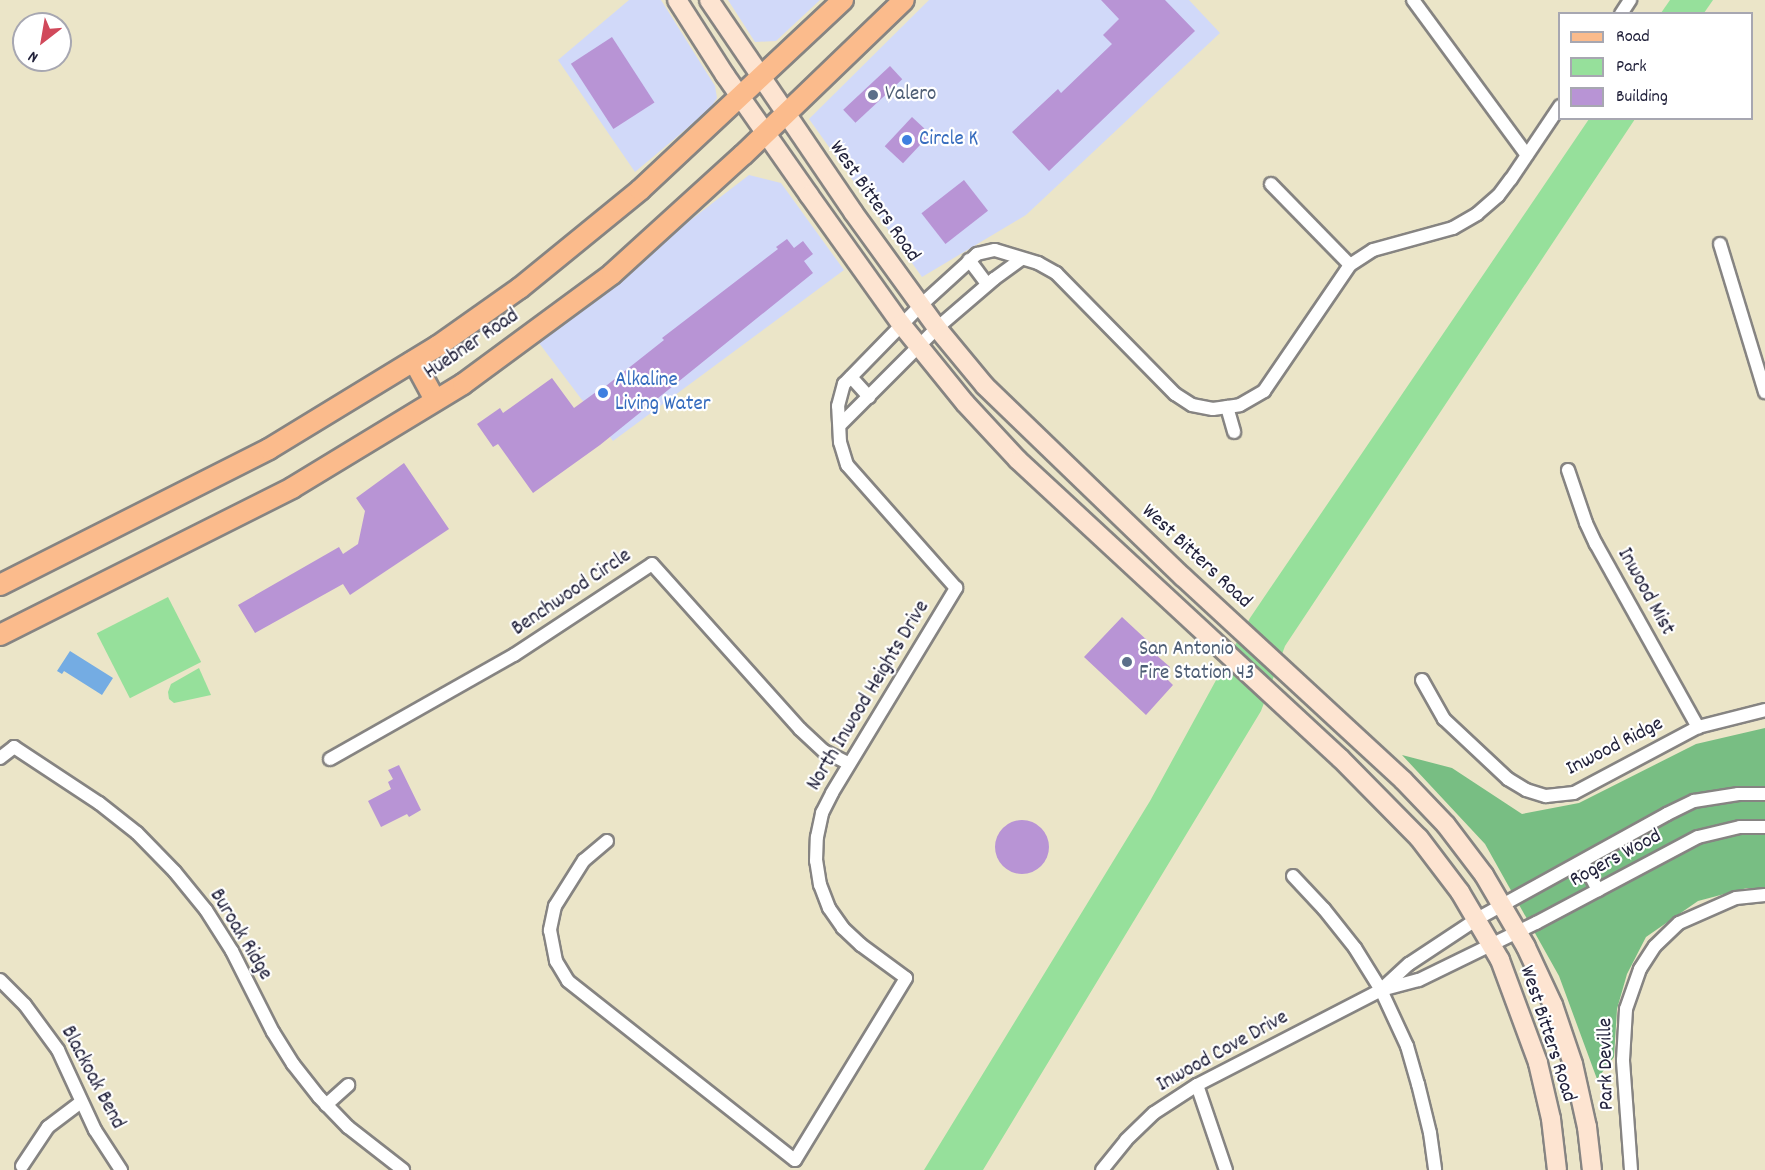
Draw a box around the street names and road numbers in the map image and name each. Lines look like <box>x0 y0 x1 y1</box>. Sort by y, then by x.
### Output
street label: West Bitters Road <box>823 137 925 267</box>
street label: Huebner Road <box>420 304 524 386</box>
street label: West Bitters Road <box>1136 499 1256 615</box>
street label: Benchwood Circle <box>508 544 636 642</box>
street label: Inwood Mist <box>1611 544 1679 640</box>
street label: North Inwood Heights Drive <box>802 596 936 796</box>
street label: Inwood Ridge <box>1562 712 1668 782</box>
street label: Rogers Wood <box>1566 824 1666 894</box>
street label: Buroak Ridge <box>203 885 277 985</box>
street label: West Bitters Road <box>1513 963 1581 1105</box>
street label: Inwood Cove Drive <box>1153 1006 1293 1098</box>
street label: Park Deville <box>1594 1018 1620 1110</box>
street label: Blackoak Bend <box>54 1022 130 1134</box>

